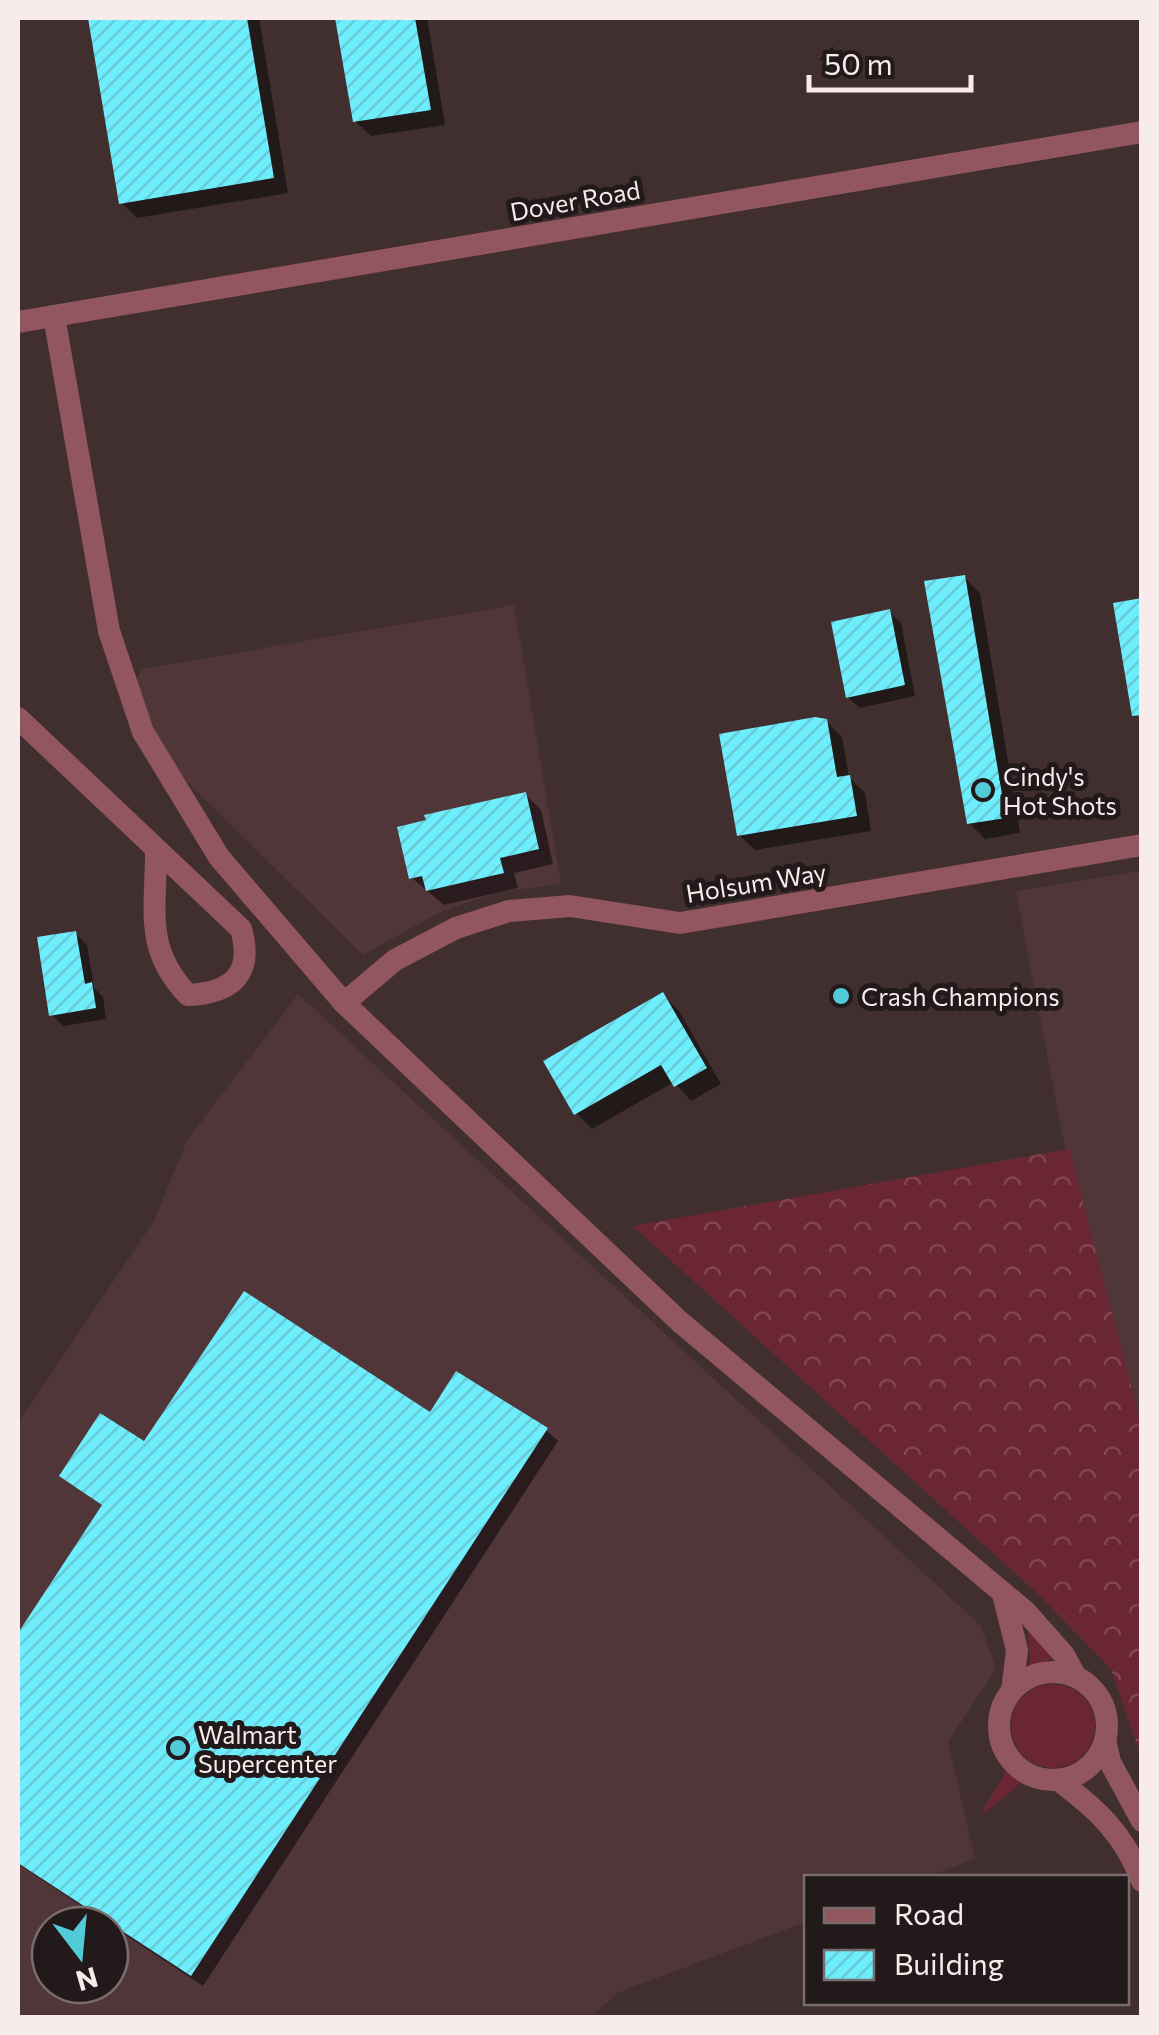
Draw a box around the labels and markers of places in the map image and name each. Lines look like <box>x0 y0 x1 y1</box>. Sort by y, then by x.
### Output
place label: Cindy's Hot Shots <box>1003 761 1117 820</box>
marker: Cindy's Hot Shots <box>972 779 994 801</box>
place label: Crash Champions <box>861 981 1060 1011</box>
marker: Crash Champions <box>830 985 852 1007</box>
place label: Walmart Supercenter <box>198 1719 337 1778</box>
marker: Walmart Supercenter <box>167 1737 189 1759</box>

